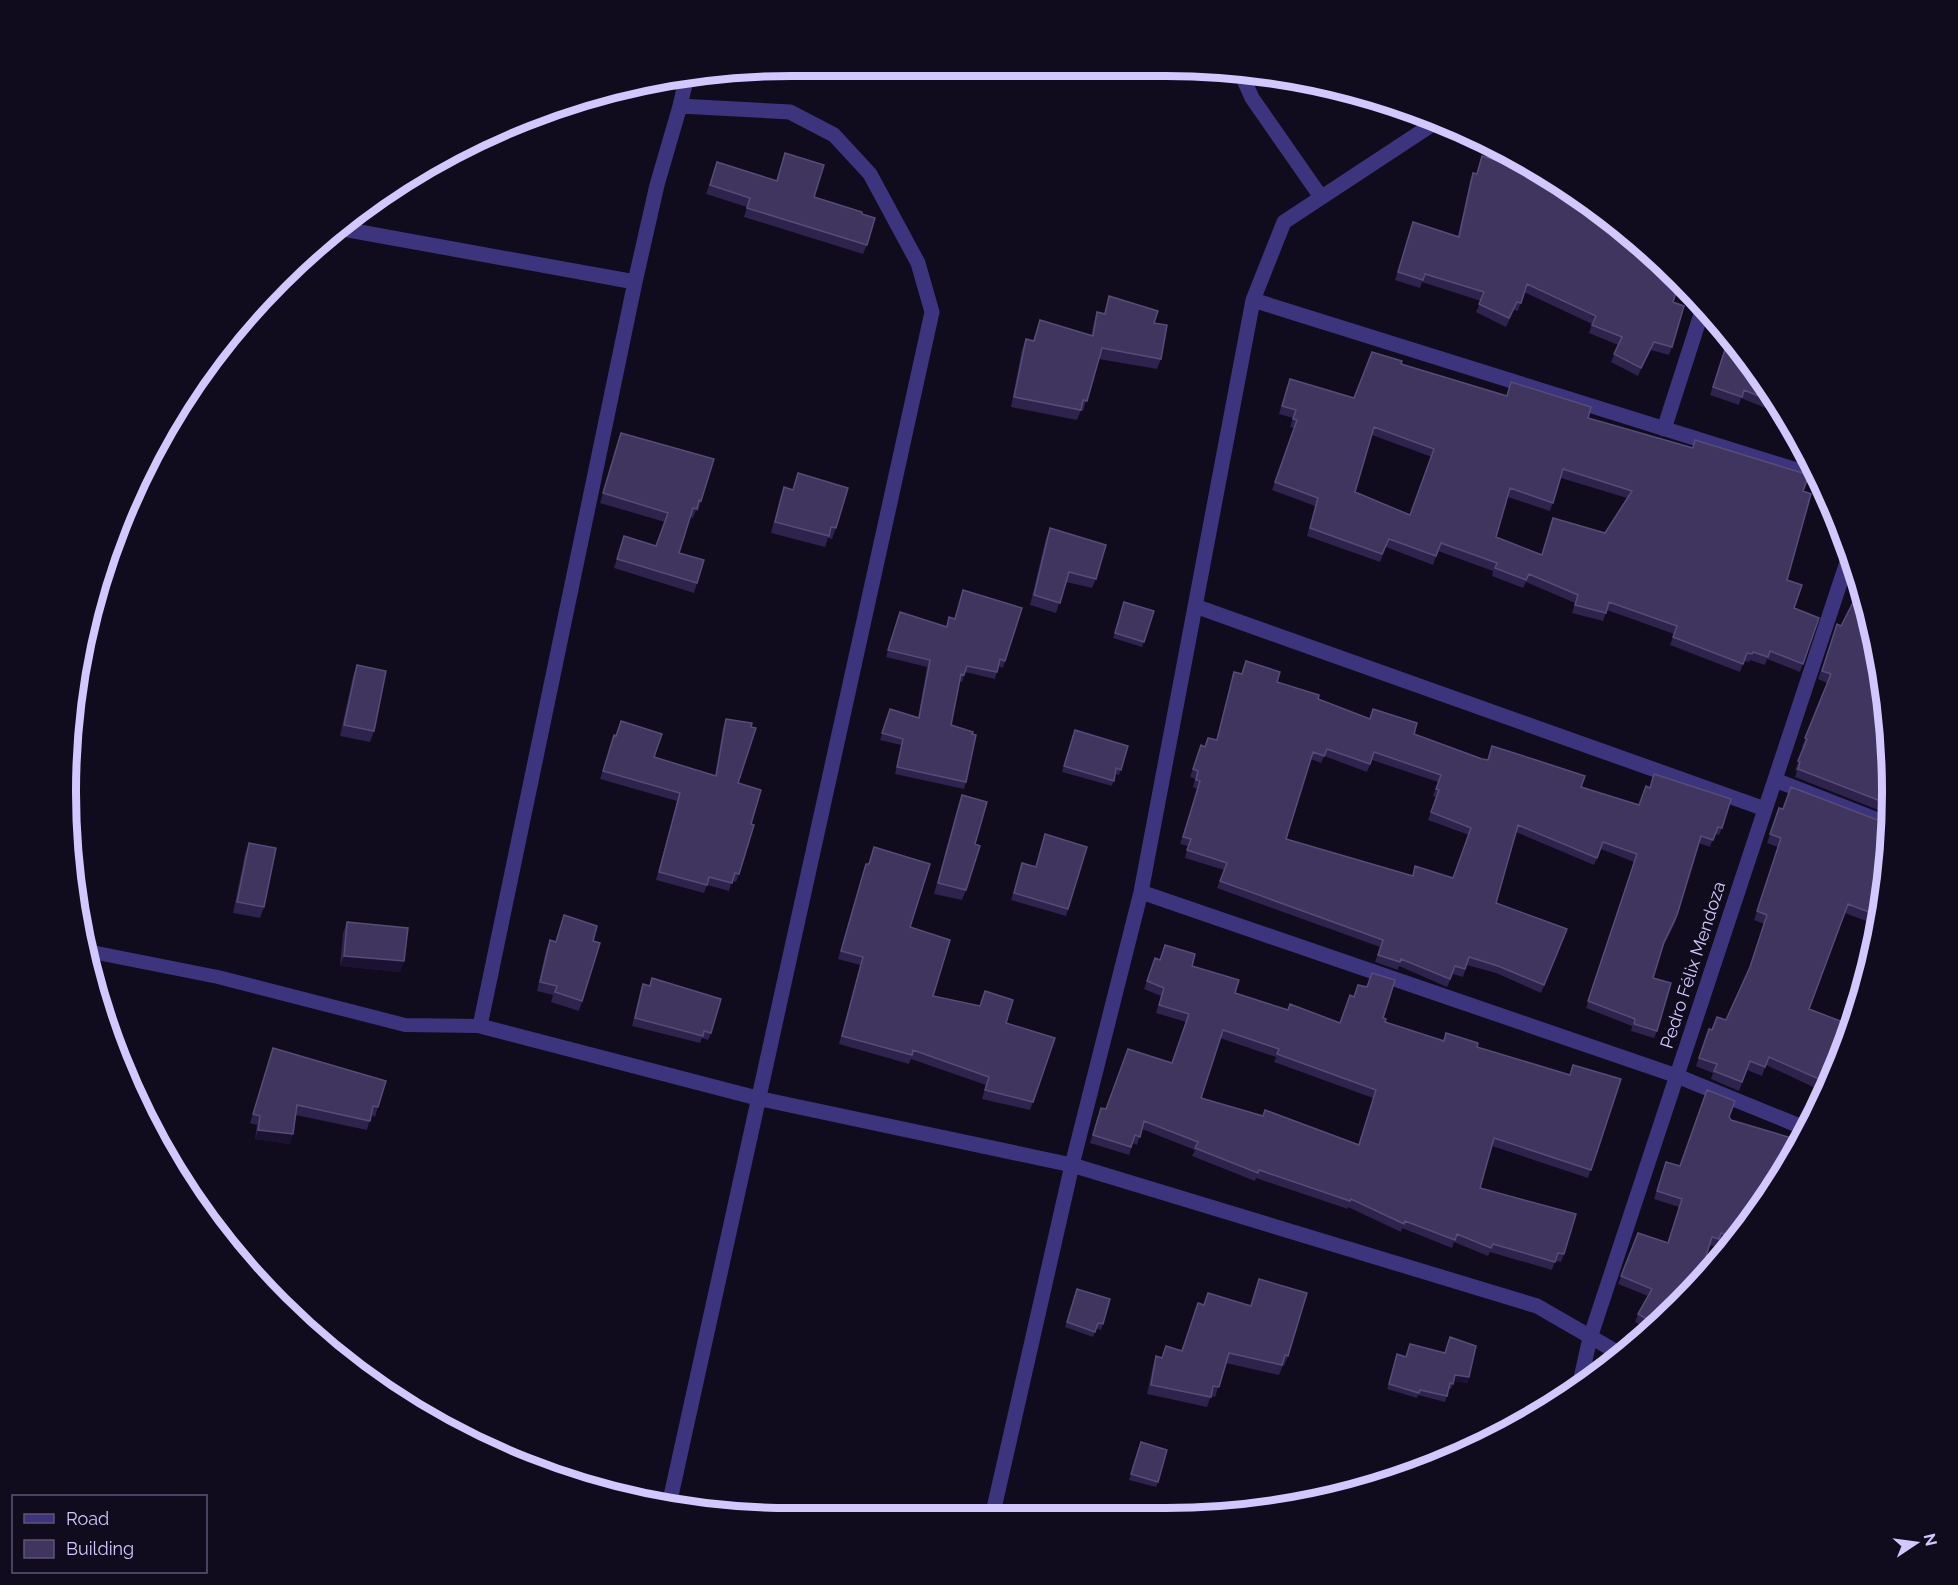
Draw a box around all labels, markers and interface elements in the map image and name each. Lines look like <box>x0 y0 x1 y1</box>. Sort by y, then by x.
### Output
street label: Pedro Félix Mendoza <box>1656 879 1729 1051</box>
legend <box>12 1495 207 1573</box>
text: Road <box>66 1508 109 1529</box>
north arrow <box>1886 1513 1946 1573</box>
text: N <box>1919 1532 1941 1548</box>
text: Building <box>66 1538 134 1559</box>

